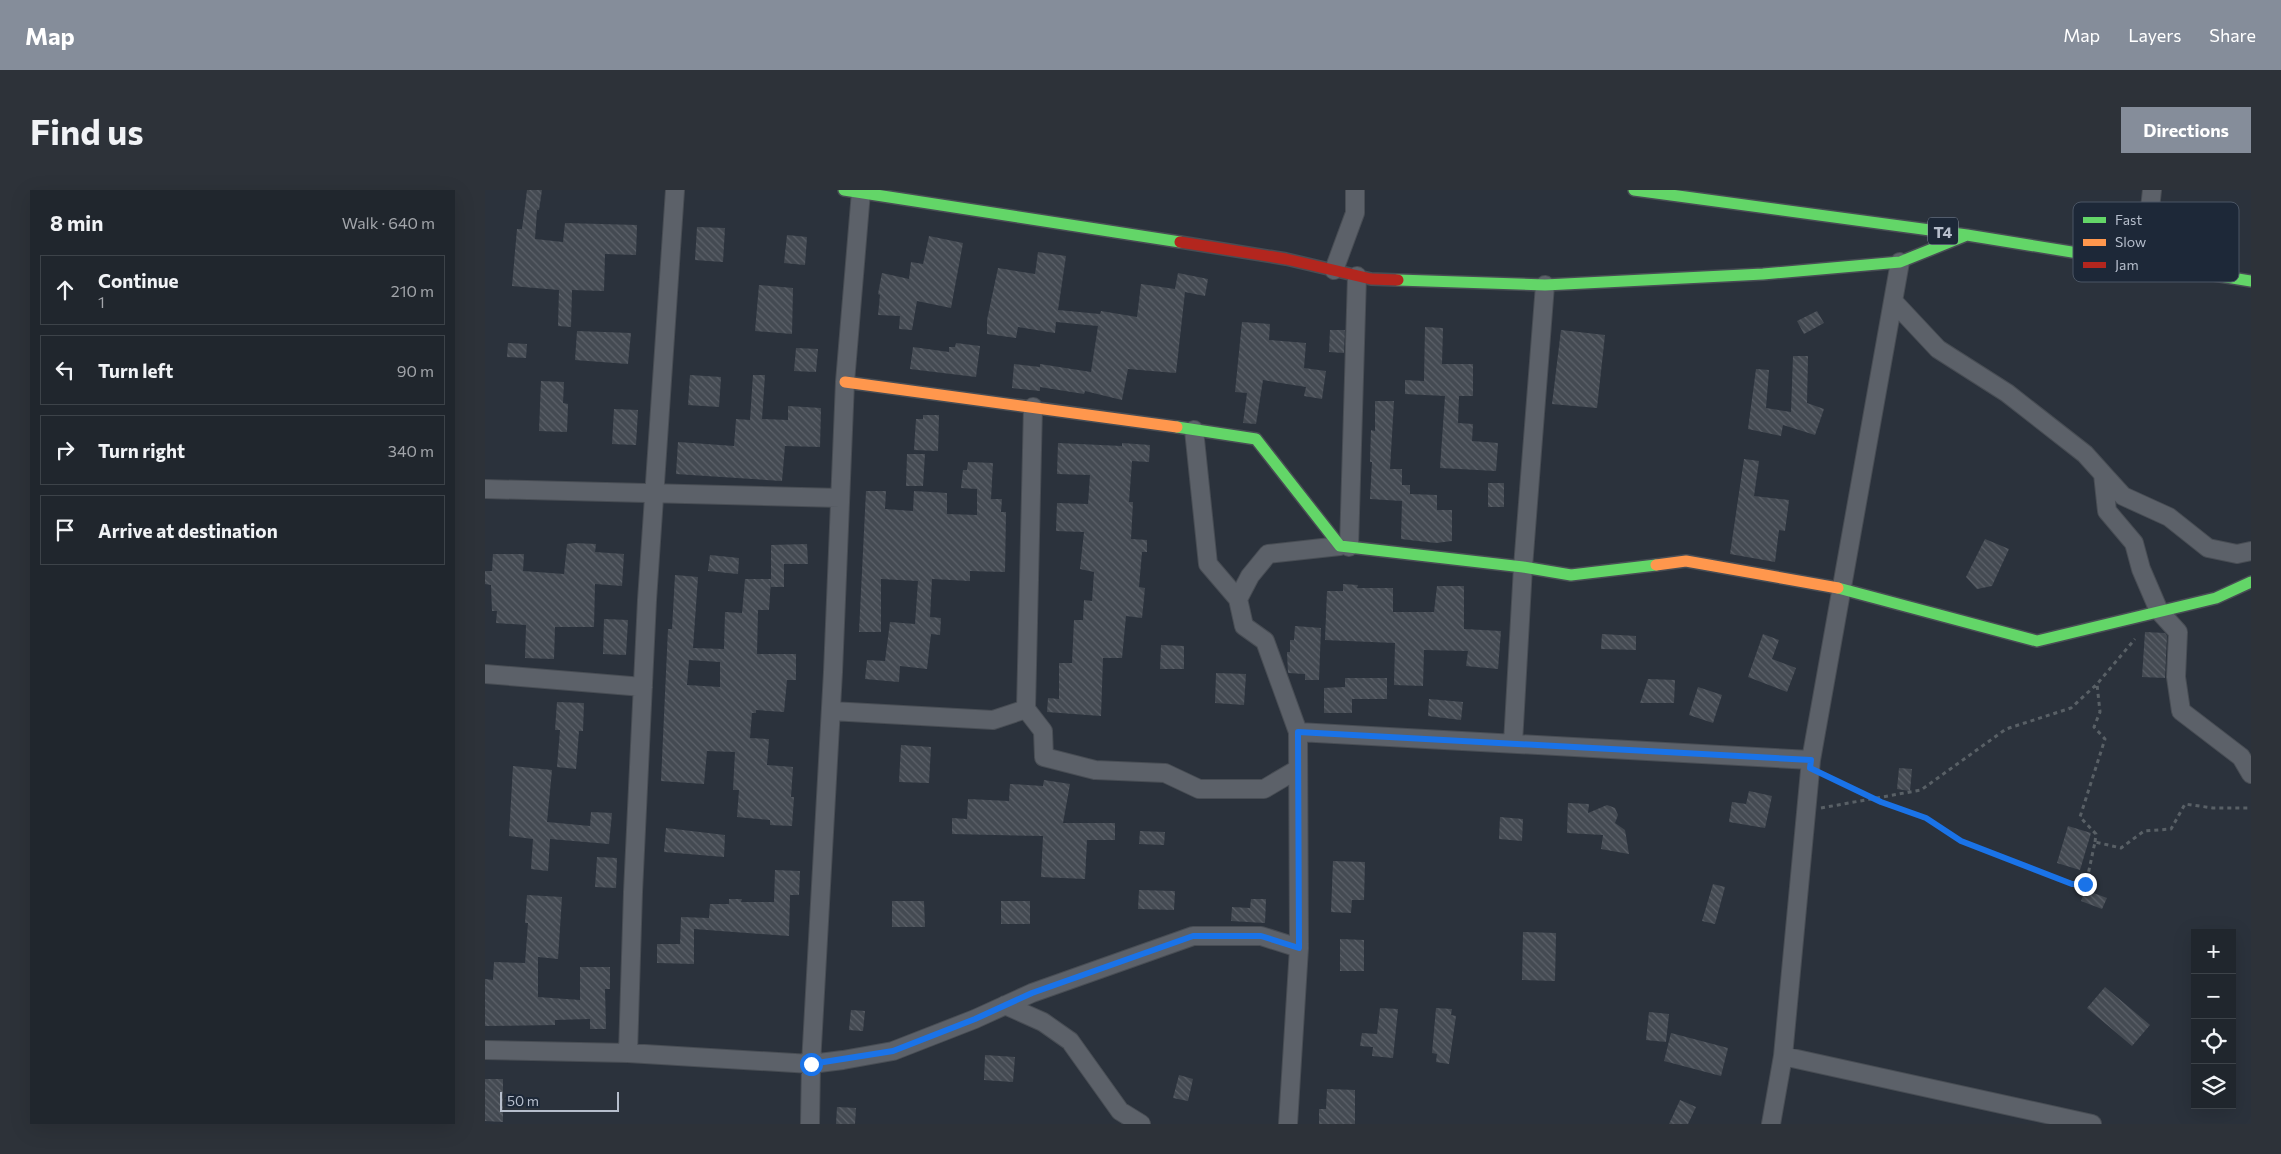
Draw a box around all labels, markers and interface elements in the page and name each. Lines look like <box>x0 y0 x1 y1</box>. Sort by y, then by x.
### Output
text: Map <box>25 21 75 50</box>
text: Map <box>2063 24 2100 46</box>
text: Layers <box>2128 24 2181 46</box>
text: Share <box>2209 24 2256 46</box>
button: Directions <box>2121 107 2251 153</box>
text: Find us <box>30 109 144 152</box>
legend <box>2073 202 2239 282</box>
text: 8 min <box>50 210 103 235</box>
text: Fast <box>2115 211 2142 228</box>
text: Walk · 640 m <box>342 213 435 232</box>
road number: T4 <box>1928 217 1958 244</box>
text: Slow <box>2115 233 2146 250</box>
text: Jam <box>2115 256 2139 273</box>
text: Continue <box>98 269 178 292</box>
icon: ahead <box>51 276 79 304</box>
text: 210 m <box>391 281 434 300</box>
text: 1 <box>98 292 105 311</box>
icon: left <box>51 356 79 384</box>
text: Turn left <box>98 359 173 382</box>
text: 90 m <box>397 361 434 380</box>
icon: right <box>51 436 79 464</box>
text: Turn right <box>98 439 185 462</box>
text: 340 m <box>388 441 434 460</box>
icon: arrive <box>51 516 79 544</box>
text: Arrive at destination <box>98 519 278 542</box>
route end <box>2074 873 2097 896</box>
map controls <box>2191 929 2236 1109</box>
button: + <box>2191 929 2236 974</box>
button: − <box>2191 974 2236 1019</box>
button: locate <box>2191 1019 2236 1064</box>
route start <box>800 1053 823 1076</box>
button: layers <box>2191 1064 2236 1109</box>
scale bar <box>500 1089 619 1112</box>
text: 50 m <box>507 1092 539 1109</box>

